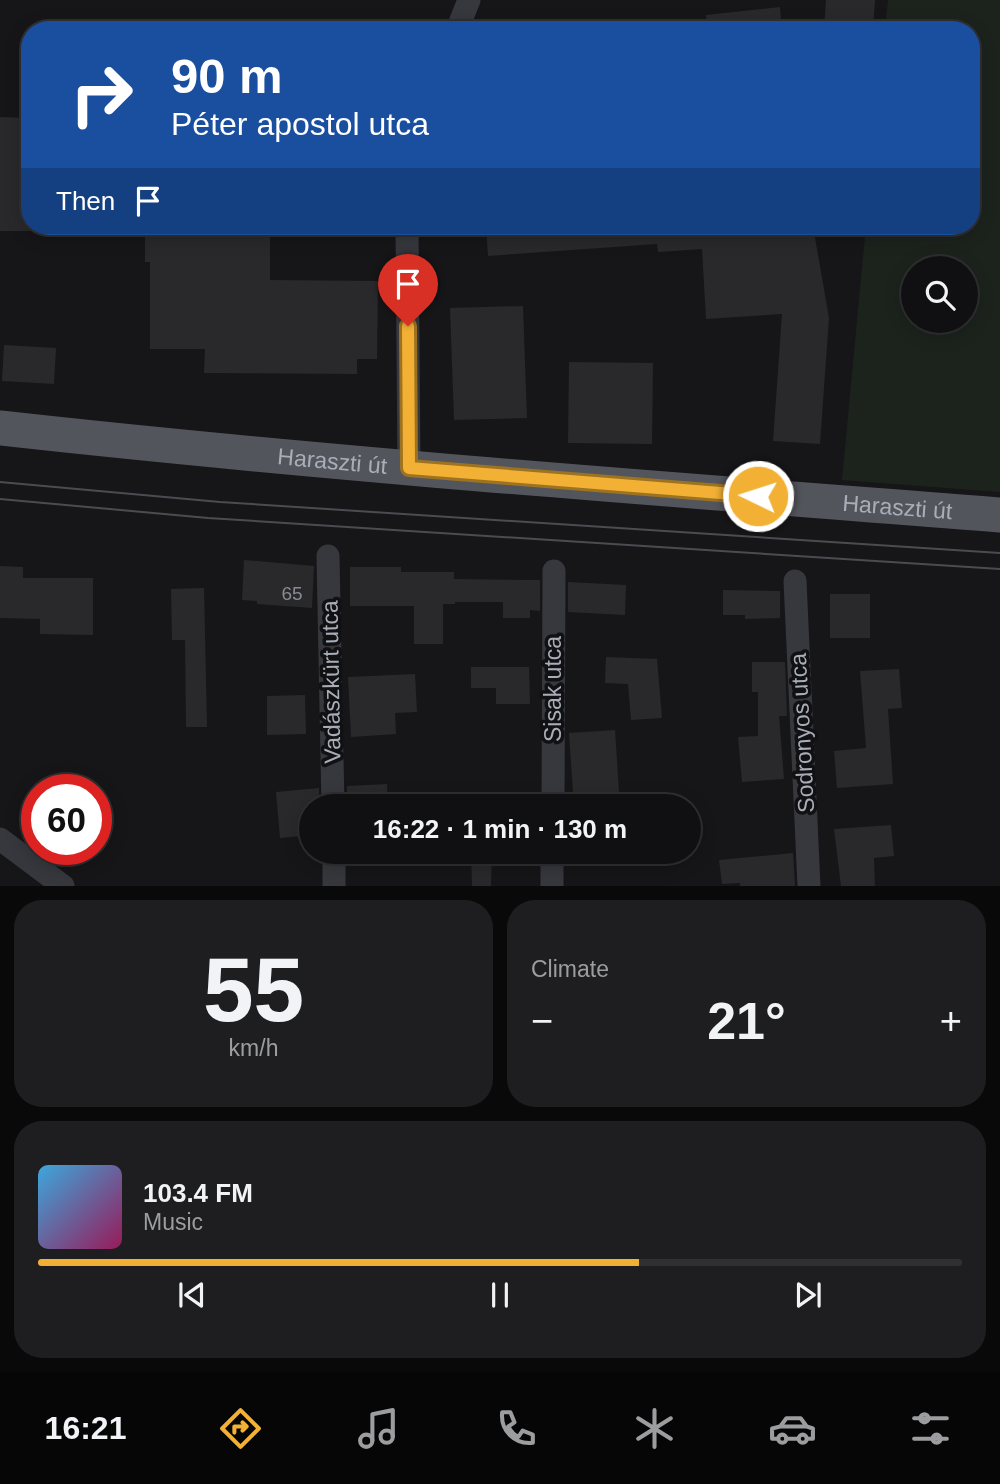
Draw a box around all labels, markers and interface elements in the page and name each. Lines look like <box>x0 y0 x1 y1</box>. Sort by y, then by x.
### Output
icon: right <box>56 49 147 140</box>
text: 90 m <box>171 49 283 103</box>
text: Péter apostol utca <box>171 106 429 142</box>
icon: arrive <box>129 182 167 220</box>
text: Then <box>56 186 115 216</box>
pin <box>378 254 438 326</box>
map controls <box>901 256 978 333</box>
button: search <box>901 256 978 333</box>
icon: arrive <box>389 265 427 303</box>
street label: Haraszti út <box>276 443 389 479</box>
position arrow <box>721 459 795 533</box>
street label: Haraszti út <box>842 490 954 524</box>
house number: 65 <box>281 583 303 604</box>
street label: Vadászkürt utca <box>317 600 345 764</box>
street label: Sisak utca <box>540 636 566 742</box>
street label: Sodronyos utca <box>785 652 819 813</box>
speed limit sign: 60 <box>21 774 112 865</box>
text: 16:22 · 1 min · 130 m <box>373 814 627 844</box>
text: 55 <box>203 939 304 1040</box>
text: Climate <box>531 956 609 982</box>
text: 21° <box>707 992 786 1050</box>
text: − <box>531 1000 553 1042</box>
text: + <box>940 1000 962 1042</box>
text: km/h <box>229 1035 278 1061</box>
text: 103.4 FM <box>143 1178 253 1208</box>
text: Music <box>143 1209 203 1235</box>
icon: previous <box>173 1276 211 1314</box>
icon: pause <box>481 1276 519 1314</box>
icon: next <box>789 1276 827 1314</box>
icon: directions <box>216 1404 265 1453</box>
icon: music <box>354 1404 403 1453</box>
icon: phone <box>492 1404 541 1453</box>
icon: climate <box>630 1404 679 1453</box>
icon: car <box>768 1404 817 1453</box>
icon: filters <box>906 1404 955 1453</box>
text: 16:21 <box>45 1410 126 1446</box>

